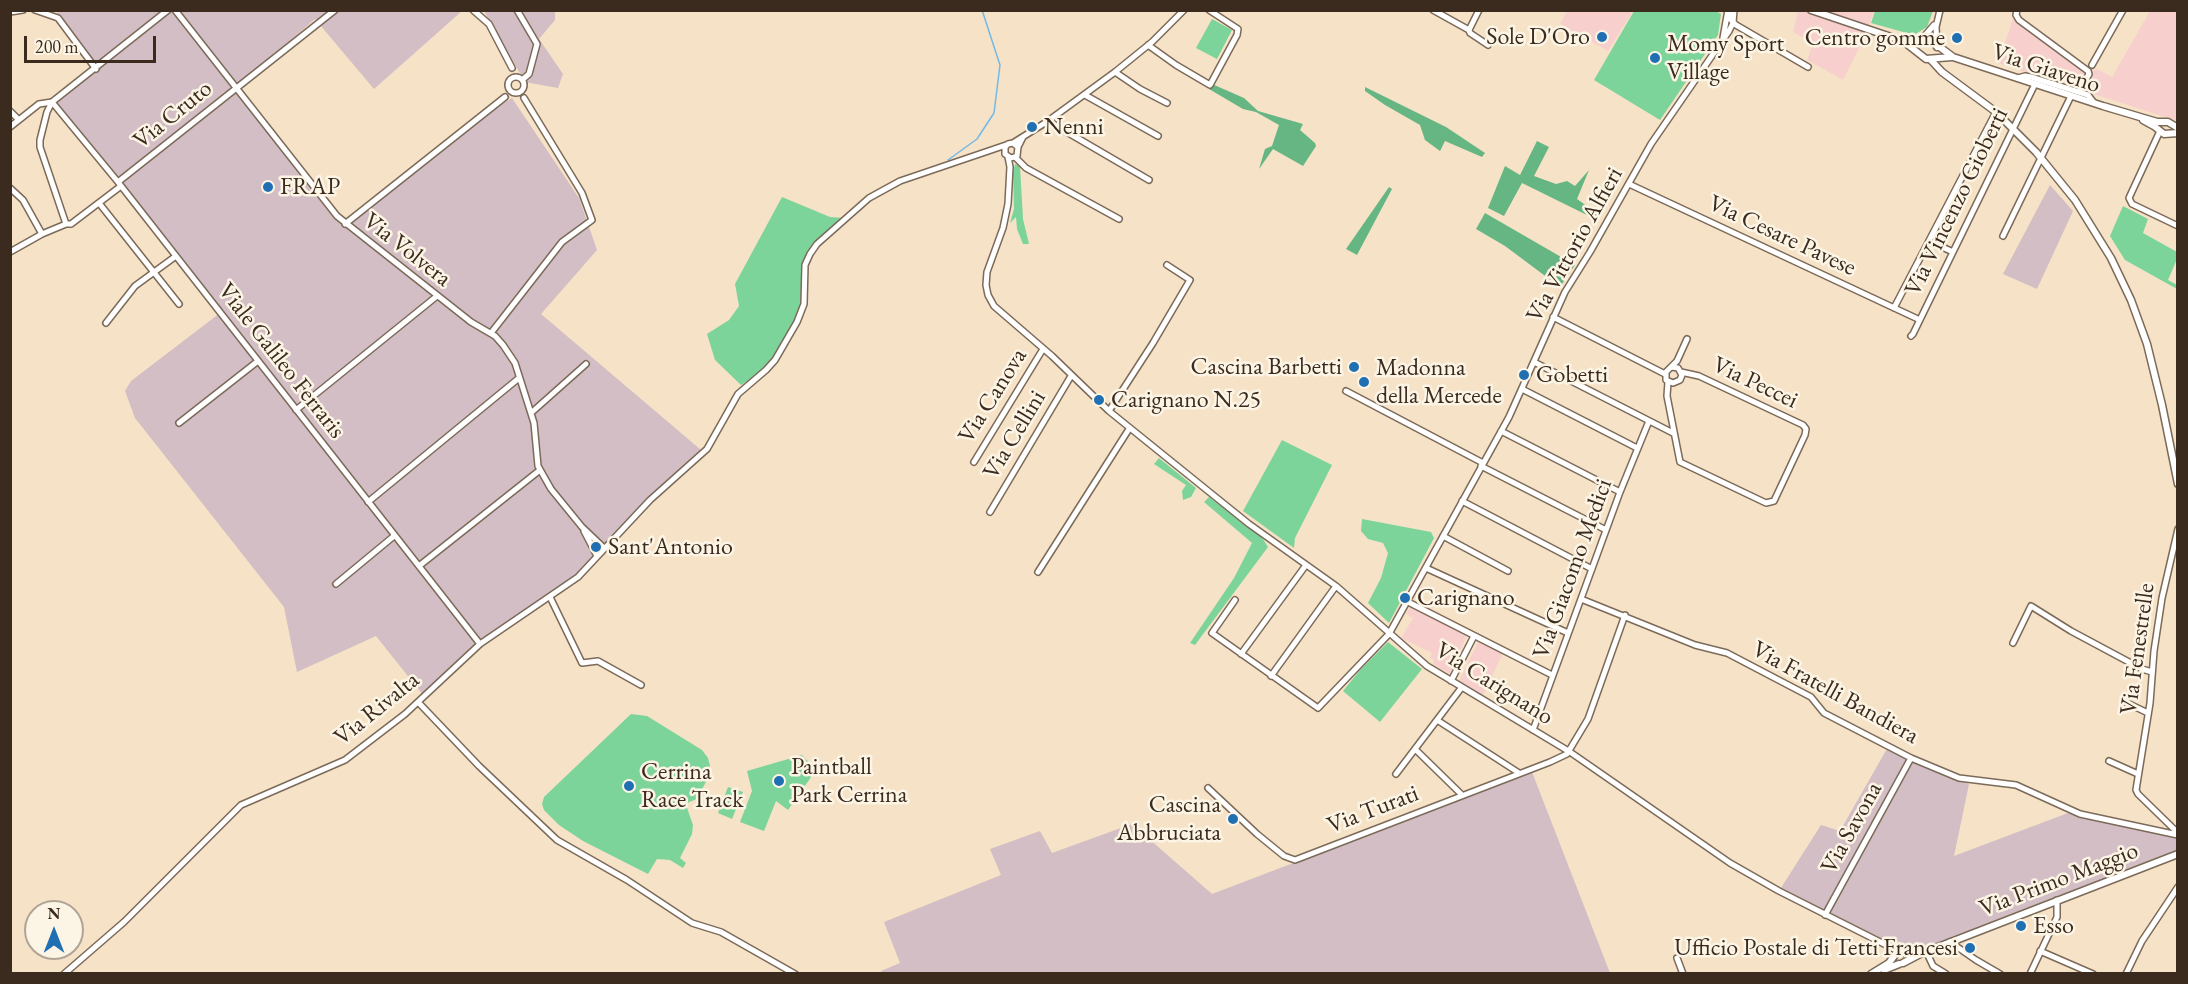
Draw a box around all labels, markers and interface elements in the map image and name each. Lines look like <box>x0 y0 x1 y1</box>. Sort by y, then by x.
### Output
place label: Sole D'Oro <box>1486 23 1590 51</box>
scale bar <box>27 24 159 62</box>
place label: Centro gomme <box>1805 24 1945 52</box>
marker: Sole D'Oro <box>1595 30 1609 44</box>
place label: Momy Sport Village <box>1667 30 1784 86</box>
marker: Centro gomme <box>1950 31 1964 45</box>
text: 200 m <box>35 35 79 58</box>
street label: Via Giaveno <box>1988 38 2104 100</box>
marker: Momy Sport Village <box>1648 51 1662 65</box>
street label: Via Cruto <box>128 75 218 155</box>
street label: Via Vincenzo Gioberti <box>1899 103 2015 301</box>
place label: Nenni <box>1044 113 1104 141</box>
marker: Nenni <box>1025 120 1039 134</box>
street label: Via Vittorio Alfieri <box>1520 162 1630 328</box>
place label: FRAP <box>280 173 340 201</box>
marker: FRAP <box>261 180 275 194</box>
street label: Via Cesare Pavese <box>1704 189 1860 283</box>
street label: Via Volvera <box>357 207 457 293</box>
street label: Viale Galileo Ferraris <box>211 277 351 445</box>
street label: Via Canova <box>953 343 1033 449</box>
street label: Via Peccei <box>1708 351 1802 415</box>
place label: Cascina Barbetti <box>1191 353 1342 381</box>
place label: Madonna della Mercede <box>1376 354 1502 410</box>
marker: Cascina Barbetti <box>1347 360 1361 374</box>
place label: Gobetti <box>1536 361 1608 389</box>
marker: Gobetti <box>1517 368 1531 382</box>
marker: Madonna della Mercede <box>1357 375 1371 389</box>
street label: Via Cellini <box>977 385 1053 485</box>
place label: Carignano N.25 <box>1111 386 1261 414</box>
marker: Carignano N.25 <box>1092 393 1106 407</box>
street label: Via Giacomo Medici <box>1527 475 1619 663</box>
place label: Sant'Antonio <box>608 533 733 561</box>
marker: Sant'Antonio <box>589 540 603 554</box>
street label: Via Fenestrelle <box>2115 581 2161 717</box>
place label: Carignano <box>1417 584 1515 612</box>
marker: Carignano <box>1398 591 1412 605</box>
street label: Via Fratelli Bandiera <box>1747 635 1923 751</box>
street label: Via Carignano <box>1430 636 1558 732</box>
street label: Via Rivalta <box>328 666 426 752</box>
place label: Paintball Park Cerrina <box>791 753 907 809</box>
place label: Cerrina Race Track <box>641 758 743 814</box>
marker: Paintball Park Cerrina <box>772 774 786 788</box>
street label: Via Savona <box>1815 777 1889 879</box>
marker: Cerrina Race Track <box>622 779 636 793</box>
street label: Via Turati <box>1323 779 1423 841</box>
place label: Cascina Abbruciata <box>1117 791 1221 847</box>
marker: Cascina Abbruciata <box>1226 812 1240 826</box>
street label: Via Primo Maggio <box>1976 836 2142 924</box>
north arrow <box>24 900 84 960</box>
text: N <box>48 903 60 924</box>
place label: Esso <box>2033 912 2074 940</box>
marker: Esso <box>2014 919 2028 933</box>
place label: Ufficio Postale di Tetti Francesi <box>1674 934 1958 962</box>
marker: Ufficio Postale di Tetti Francesi <box>1963 941 1977 955</box>

